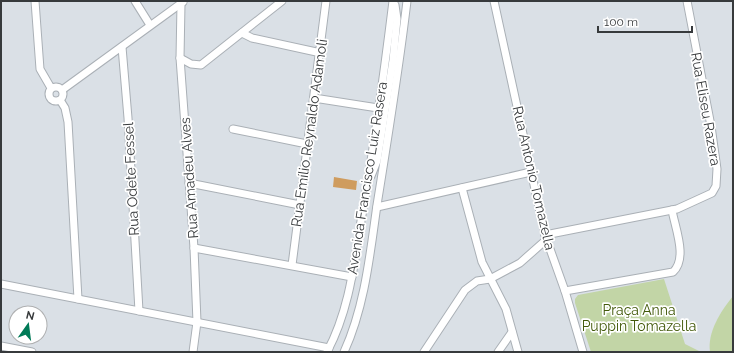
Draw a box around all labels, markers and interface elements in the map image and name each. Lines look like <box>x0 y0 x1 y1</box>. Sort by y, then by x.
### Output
scale bar <box>598 8 692 34</box>
text: 100 m <box>604 15 638 29</box>
street label: Rua Emílio Reynaldo Adamoli <box>288 38 330 228</box>
street label: Rua Eliseu Razera <box>688 51 724 167</box>
street label: Avenida Francisco Luiz Rasera <box>344 80 390 276</box>
street label: Rua Antonio Tomazella <box>510 104 558 252</box>
street label: Rua Amadeu Alves <box>177 117 201 239</box>
street label: Rua Odete Fessel <box>120 122 142 236</box>
park label: Praça Anna Puppin Tomazella <box>582 302 696 334</box>
north arrow <box>8 305 48 345</box>
text: N <box>25 308 36 323</box>

